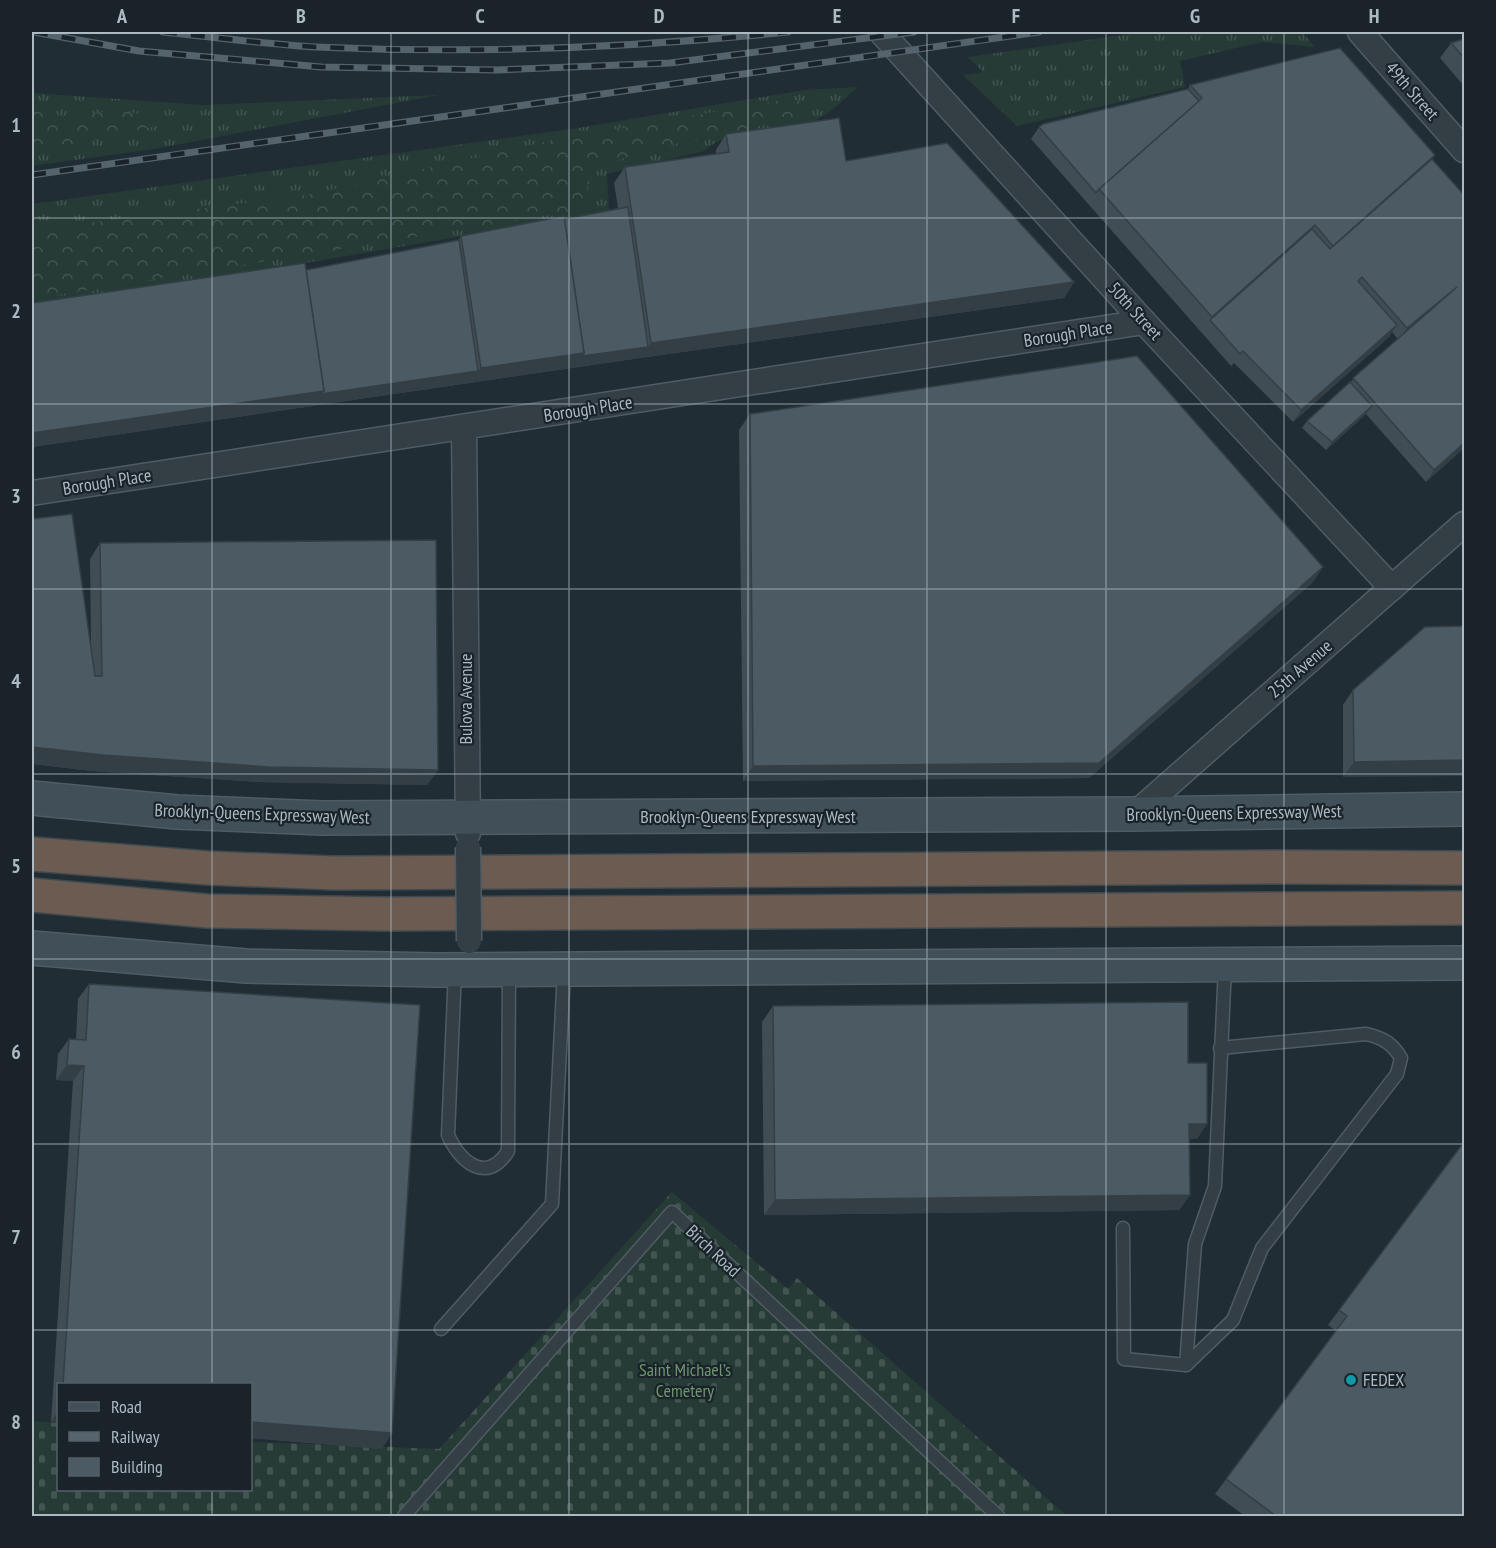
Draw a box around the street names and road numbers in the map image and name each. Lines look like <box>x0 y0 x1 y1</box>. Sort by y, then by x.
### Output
street label: 49th Street <box>1381 57 1444 125</box>
street label: 50th Street <box>1103 277 1167 344</box>
street label: Borough Place <box>1022 315 1114 352</box>
street label: Borough Place <box>542 390 634 427</box>
street label: Borough Place <box>61 463 153 500</box>
street label: 25th Avenue <box>1263 634 1337 703</box>
street label: Bulova Avenue <box>454 653 477 745</box>
street label: Brooklyn-Queens Expressway West <box>154 798 370 829</box>
street label: Brooklyn-Queens Expressway West <box>1126 799 1342 826</box>
street label: Brooklyn-Queens Expressway West <box>640 805 856 828</box>
street label: Birch Road <box>681 1220 745 1282</box>

